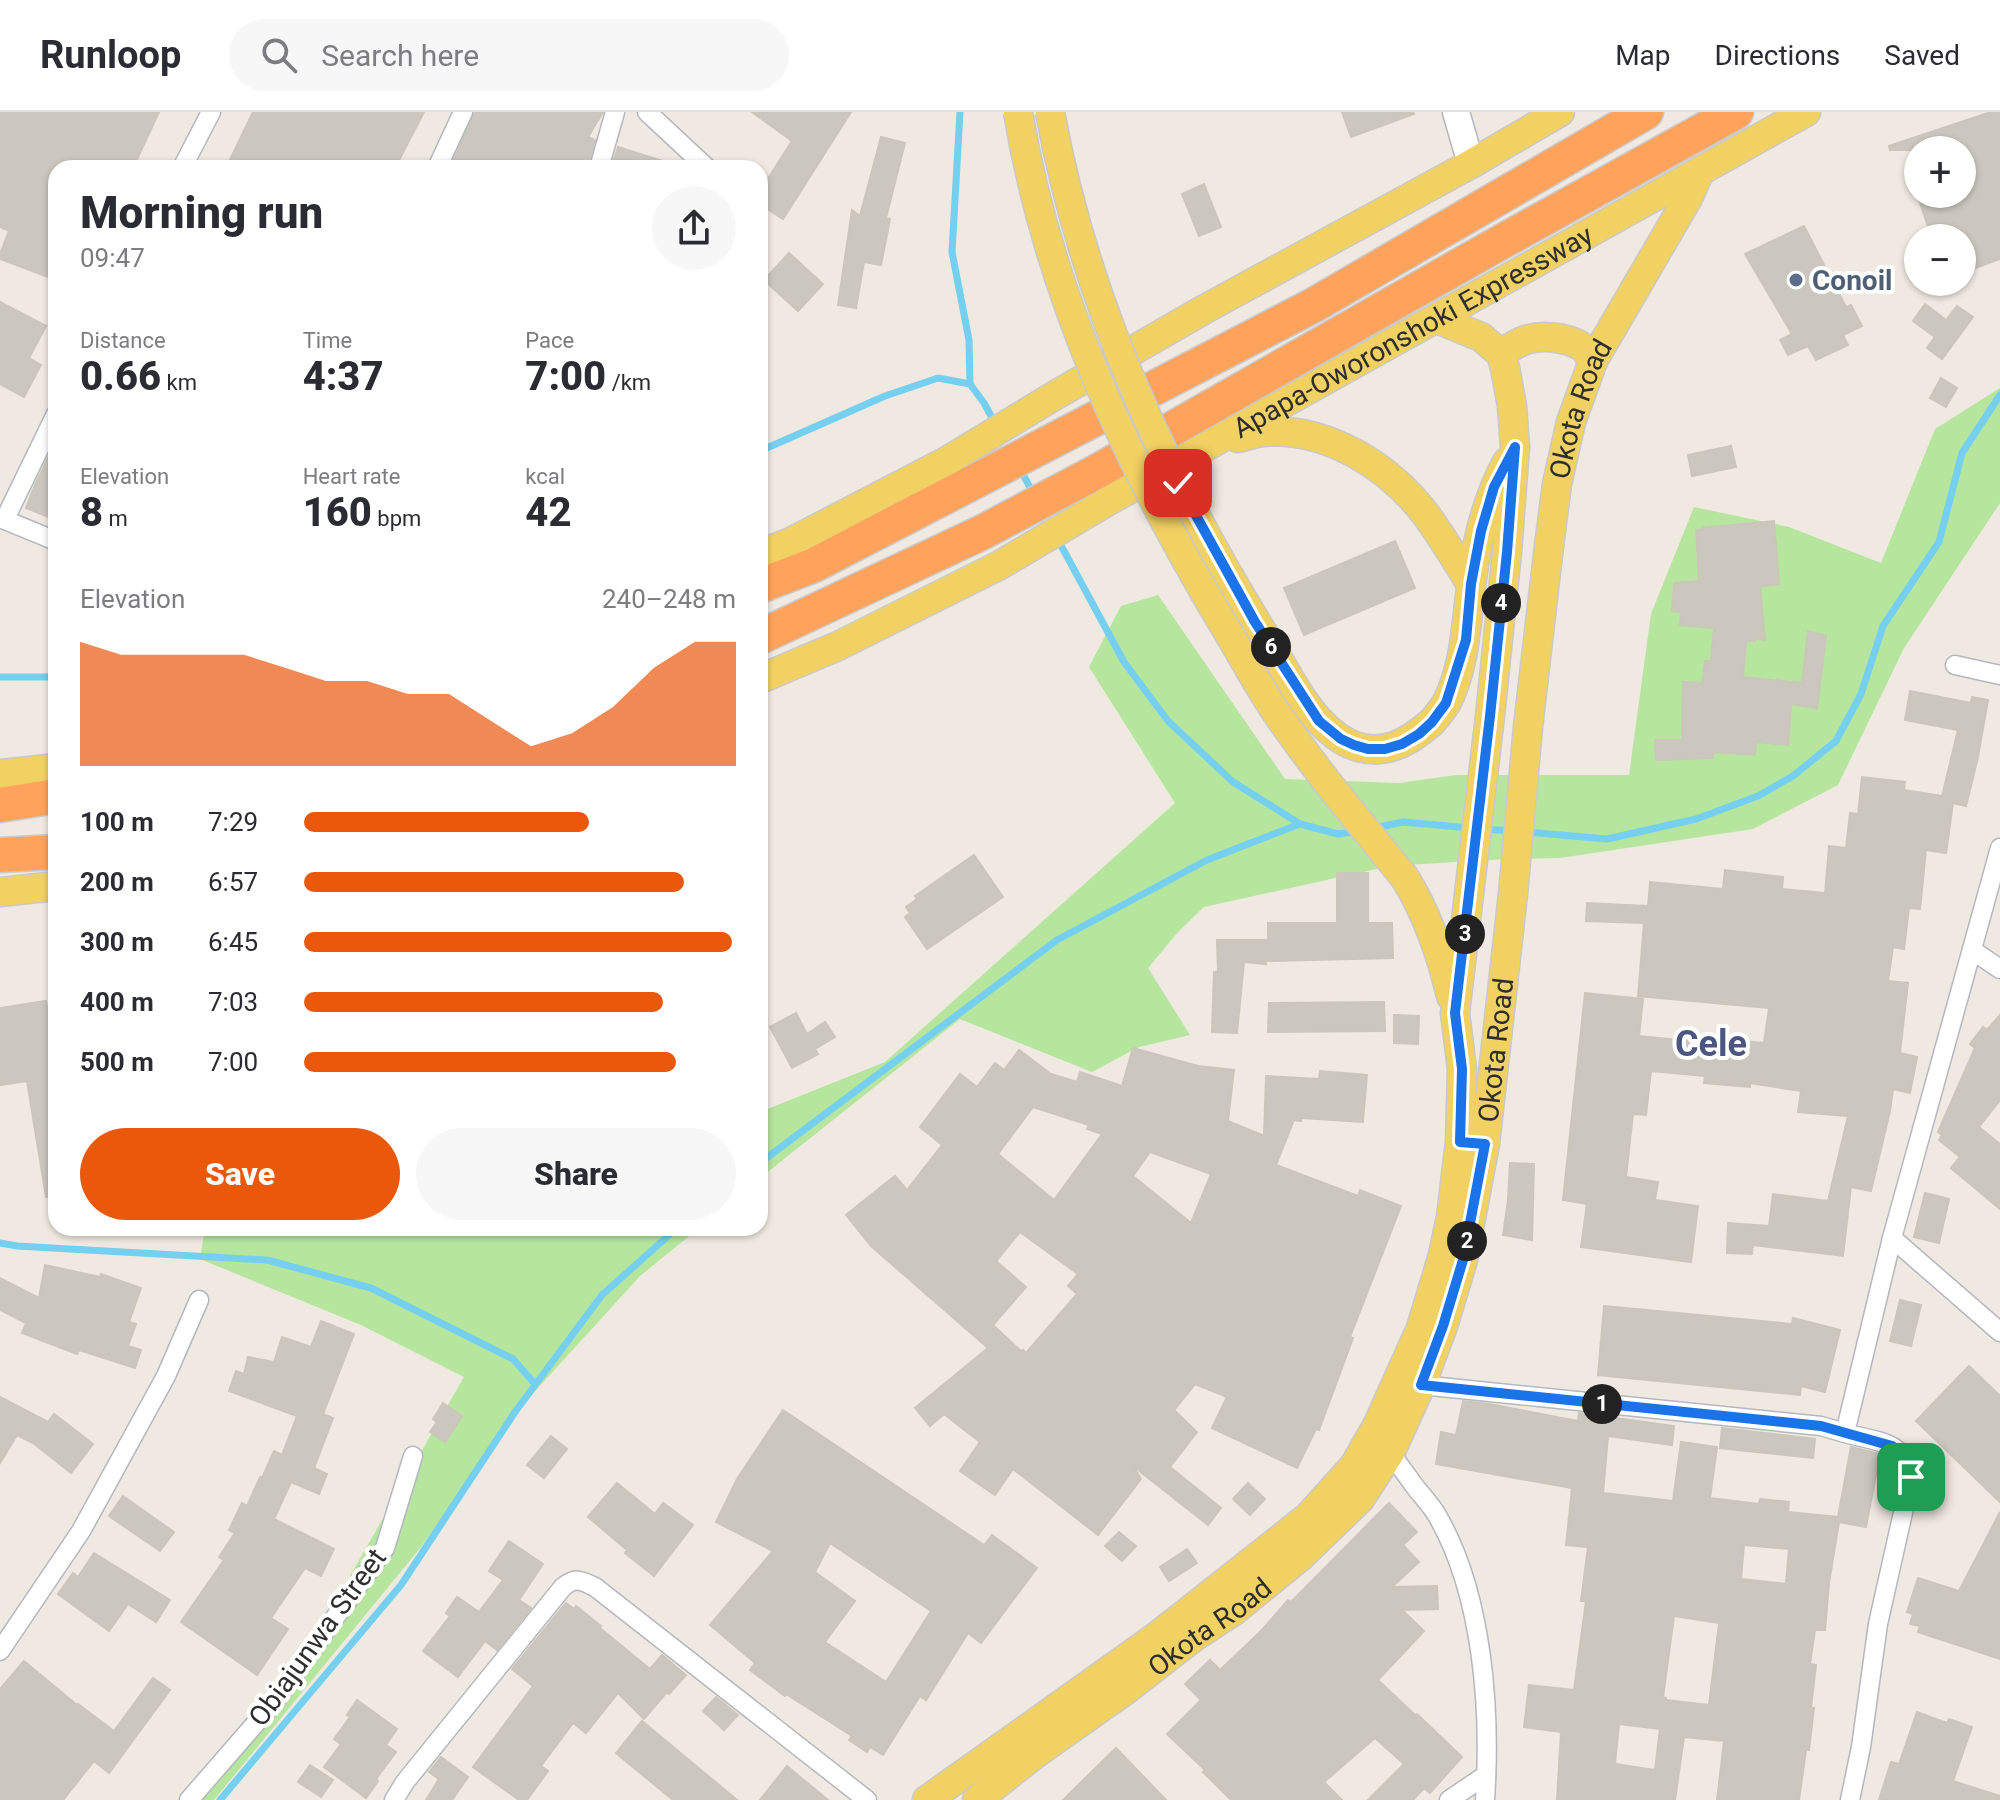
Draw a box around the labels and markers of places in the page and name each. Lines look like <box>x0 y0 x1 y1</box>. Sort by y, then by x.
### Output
place label: Conoil <box>1812 264 1892 297</box>
marker: Conoil <box>1787 271 1805 289</box>
pin <box>1144 449 1212 517</box>
pin: 4 <box>1481 583 1521 623</box>
pin: 6 <box>1251 627 1291 667</box>
pin: 3 <box>1445 914 1485 954</box>
pin: 2 <box>1447 1221 1487 1261</box>
pin: 1 <box>1582 1384 1622 1424</box>
pin <box>1877 1443 1945 1511</box>

